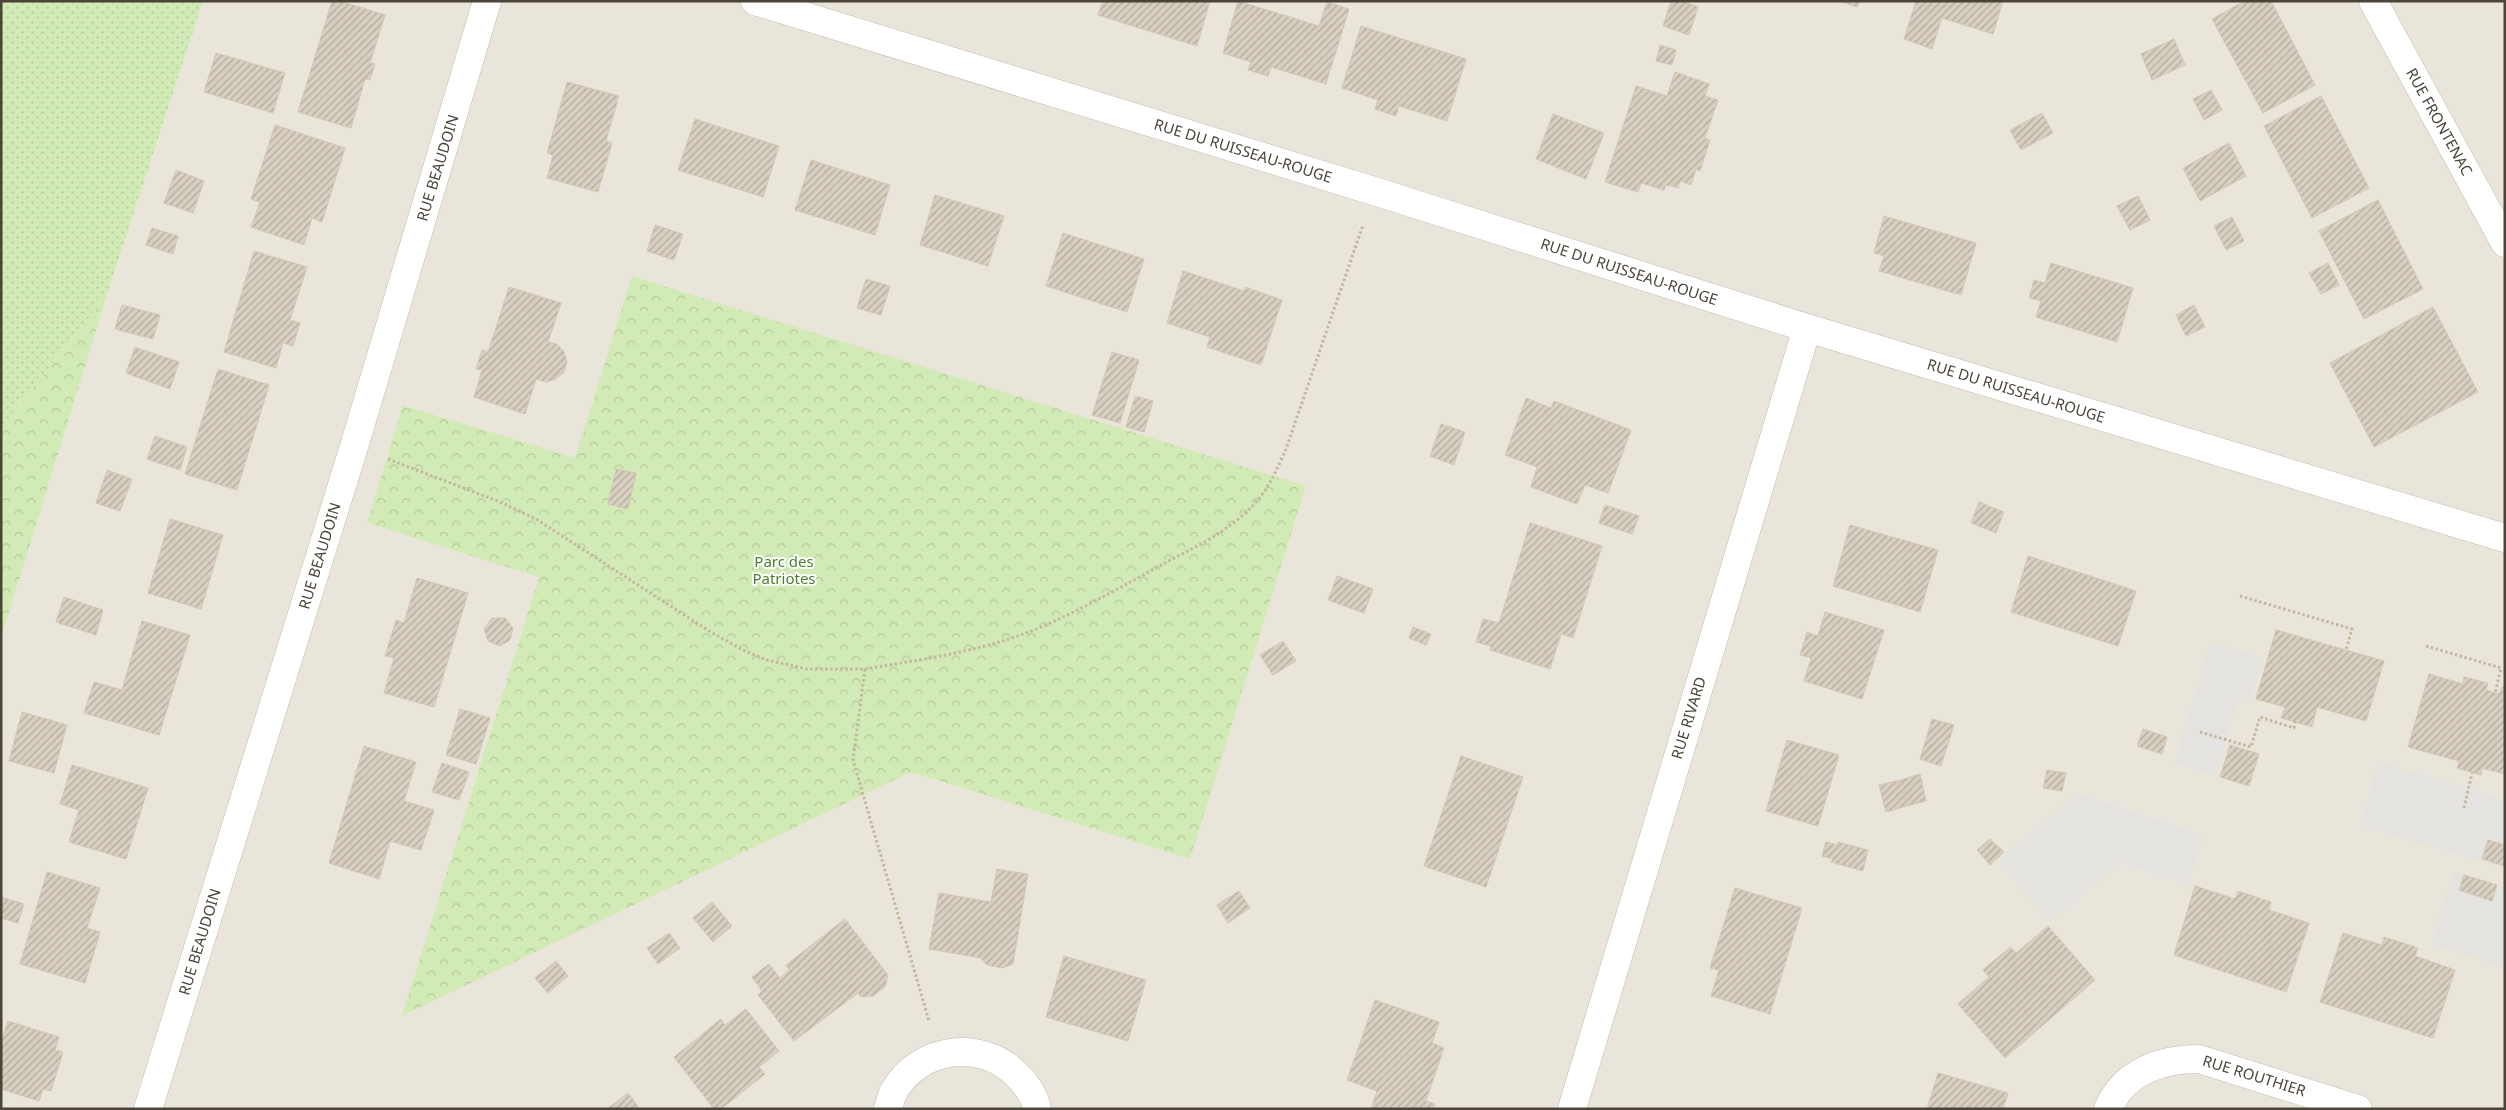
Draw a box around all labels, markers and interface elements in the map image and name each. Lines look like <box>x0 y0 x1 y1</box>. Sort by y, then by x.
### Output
street label: RUE FRONTENAC <box>2402 64 2478 179</box>
street label: RUE BEAUDOIN <box>411 112 463 223</box>
street label: RUE DU RUISSEAU-ROUGE <box>1152 113 1335 187</box>
street label: RUE DU RUISSEAU-ROUGE <box>1538 233 1720 309</box>
street label: RUE DU RUISSEAU-ROUGE <box>1925 353 2108 427</box>
street label: RUE BEAUDOIN <box>293 500 345 611</box>
park label: Parc des Patriotes <box>752 551 816 588</box>
street label: RUE RIVARD <box>1666 674 1710 761</box>
street label: RUE BEAUDOIN <box>173 886 225 997</box>
street label: RUE ROUTHIER <box>2200 1050 2309 1100</box>

